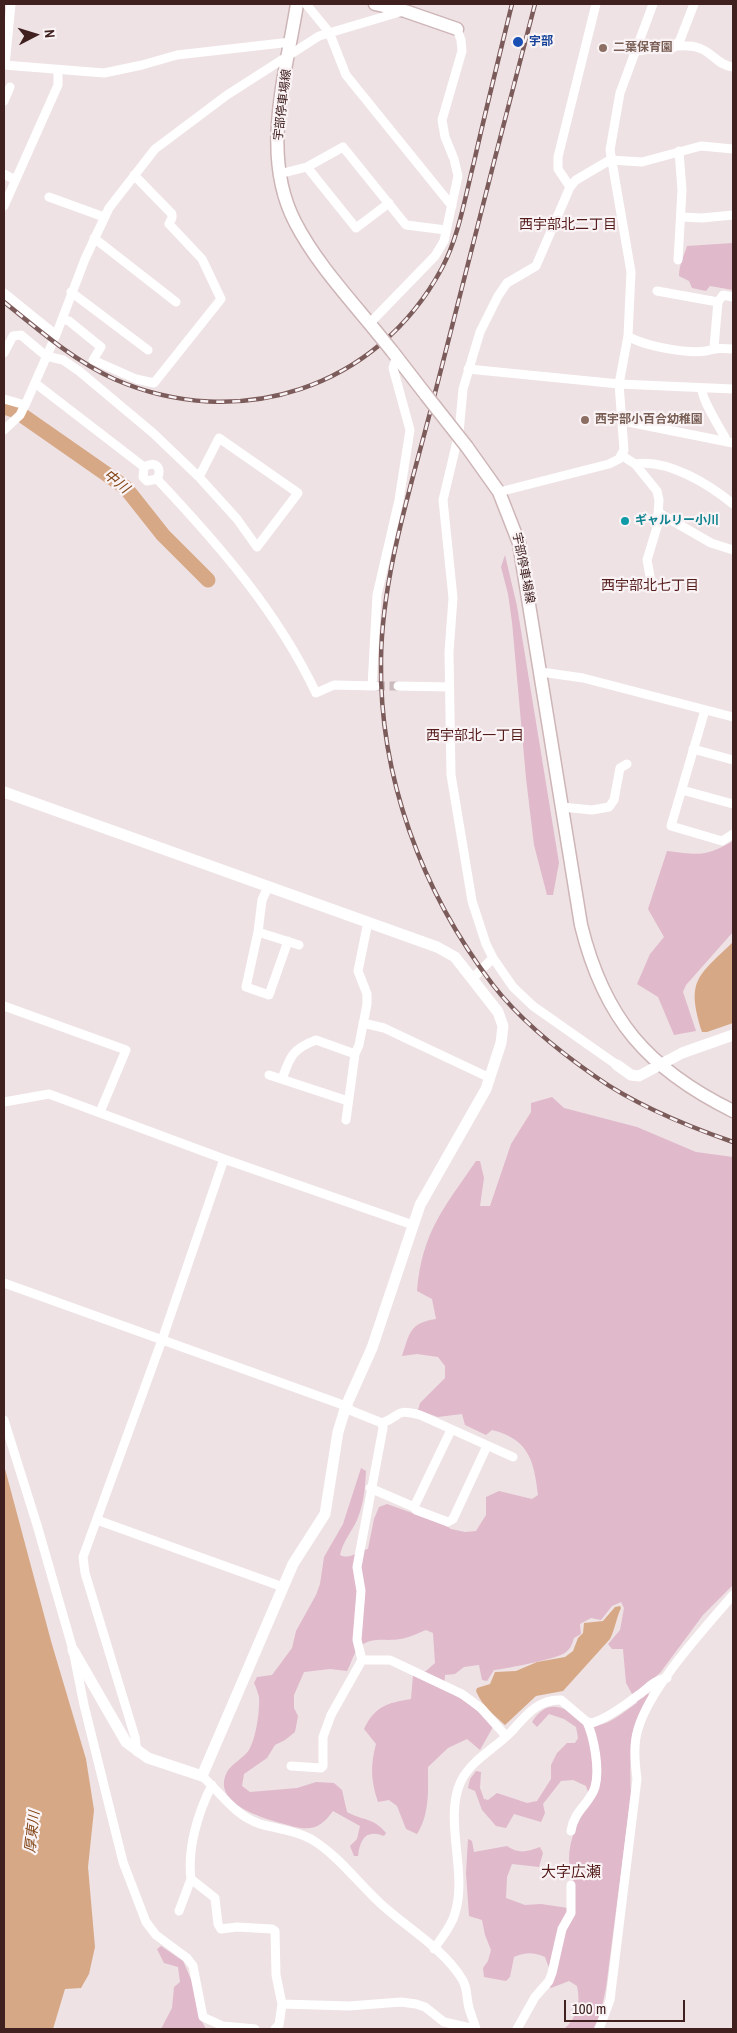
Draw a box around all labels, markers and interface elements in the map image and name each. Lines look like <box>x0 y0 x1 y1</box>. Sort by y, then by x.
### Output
north arrow <box>10 10 60 60</box>
text: N <box>41 29 59 39</box>
marker: 宇部 <box>511 35 525 49</box>
place label: 宇部 <box>529 35 553 49</box>
place label: 二葉保育園 <box>613 41 673 55</box>
marker: 二葉保育園 <box>597 42 609 54</box>
street label: 宇部停車場線 <box>271 68 295 142</box>
district label: 西宇部北二丁目 <box>519 217 617 233</box>
place label: 西宇部小百合幼稚園 <box>595 413 703 427</box>
marker: 西宇部小百合幼稚園 <box>579 414 591 426</box>
water label: 中川 <box>100 467 132 497</box>
place label: ギャルリー小川 <box>635 514 719 528</box>
marker: ギャルリー小川 <box>619 515 631 527</box>
street label: 宇部停車場線 <box>509 531 537 605</box>
district label: 西宇部北七丁目 <box>601 578 699 594</box>
district label: 西宇部北一丁目 <box>426 728 524 744</box>
water label: 厚東川 <box>22 1810 44 1854</box>
district label: 大字広瀬 <box>541 1864 601 1882</box>
scale bar <box>567 1990 688 2022</box>
text: 100 m <box>572 1998 606 2019</box>

